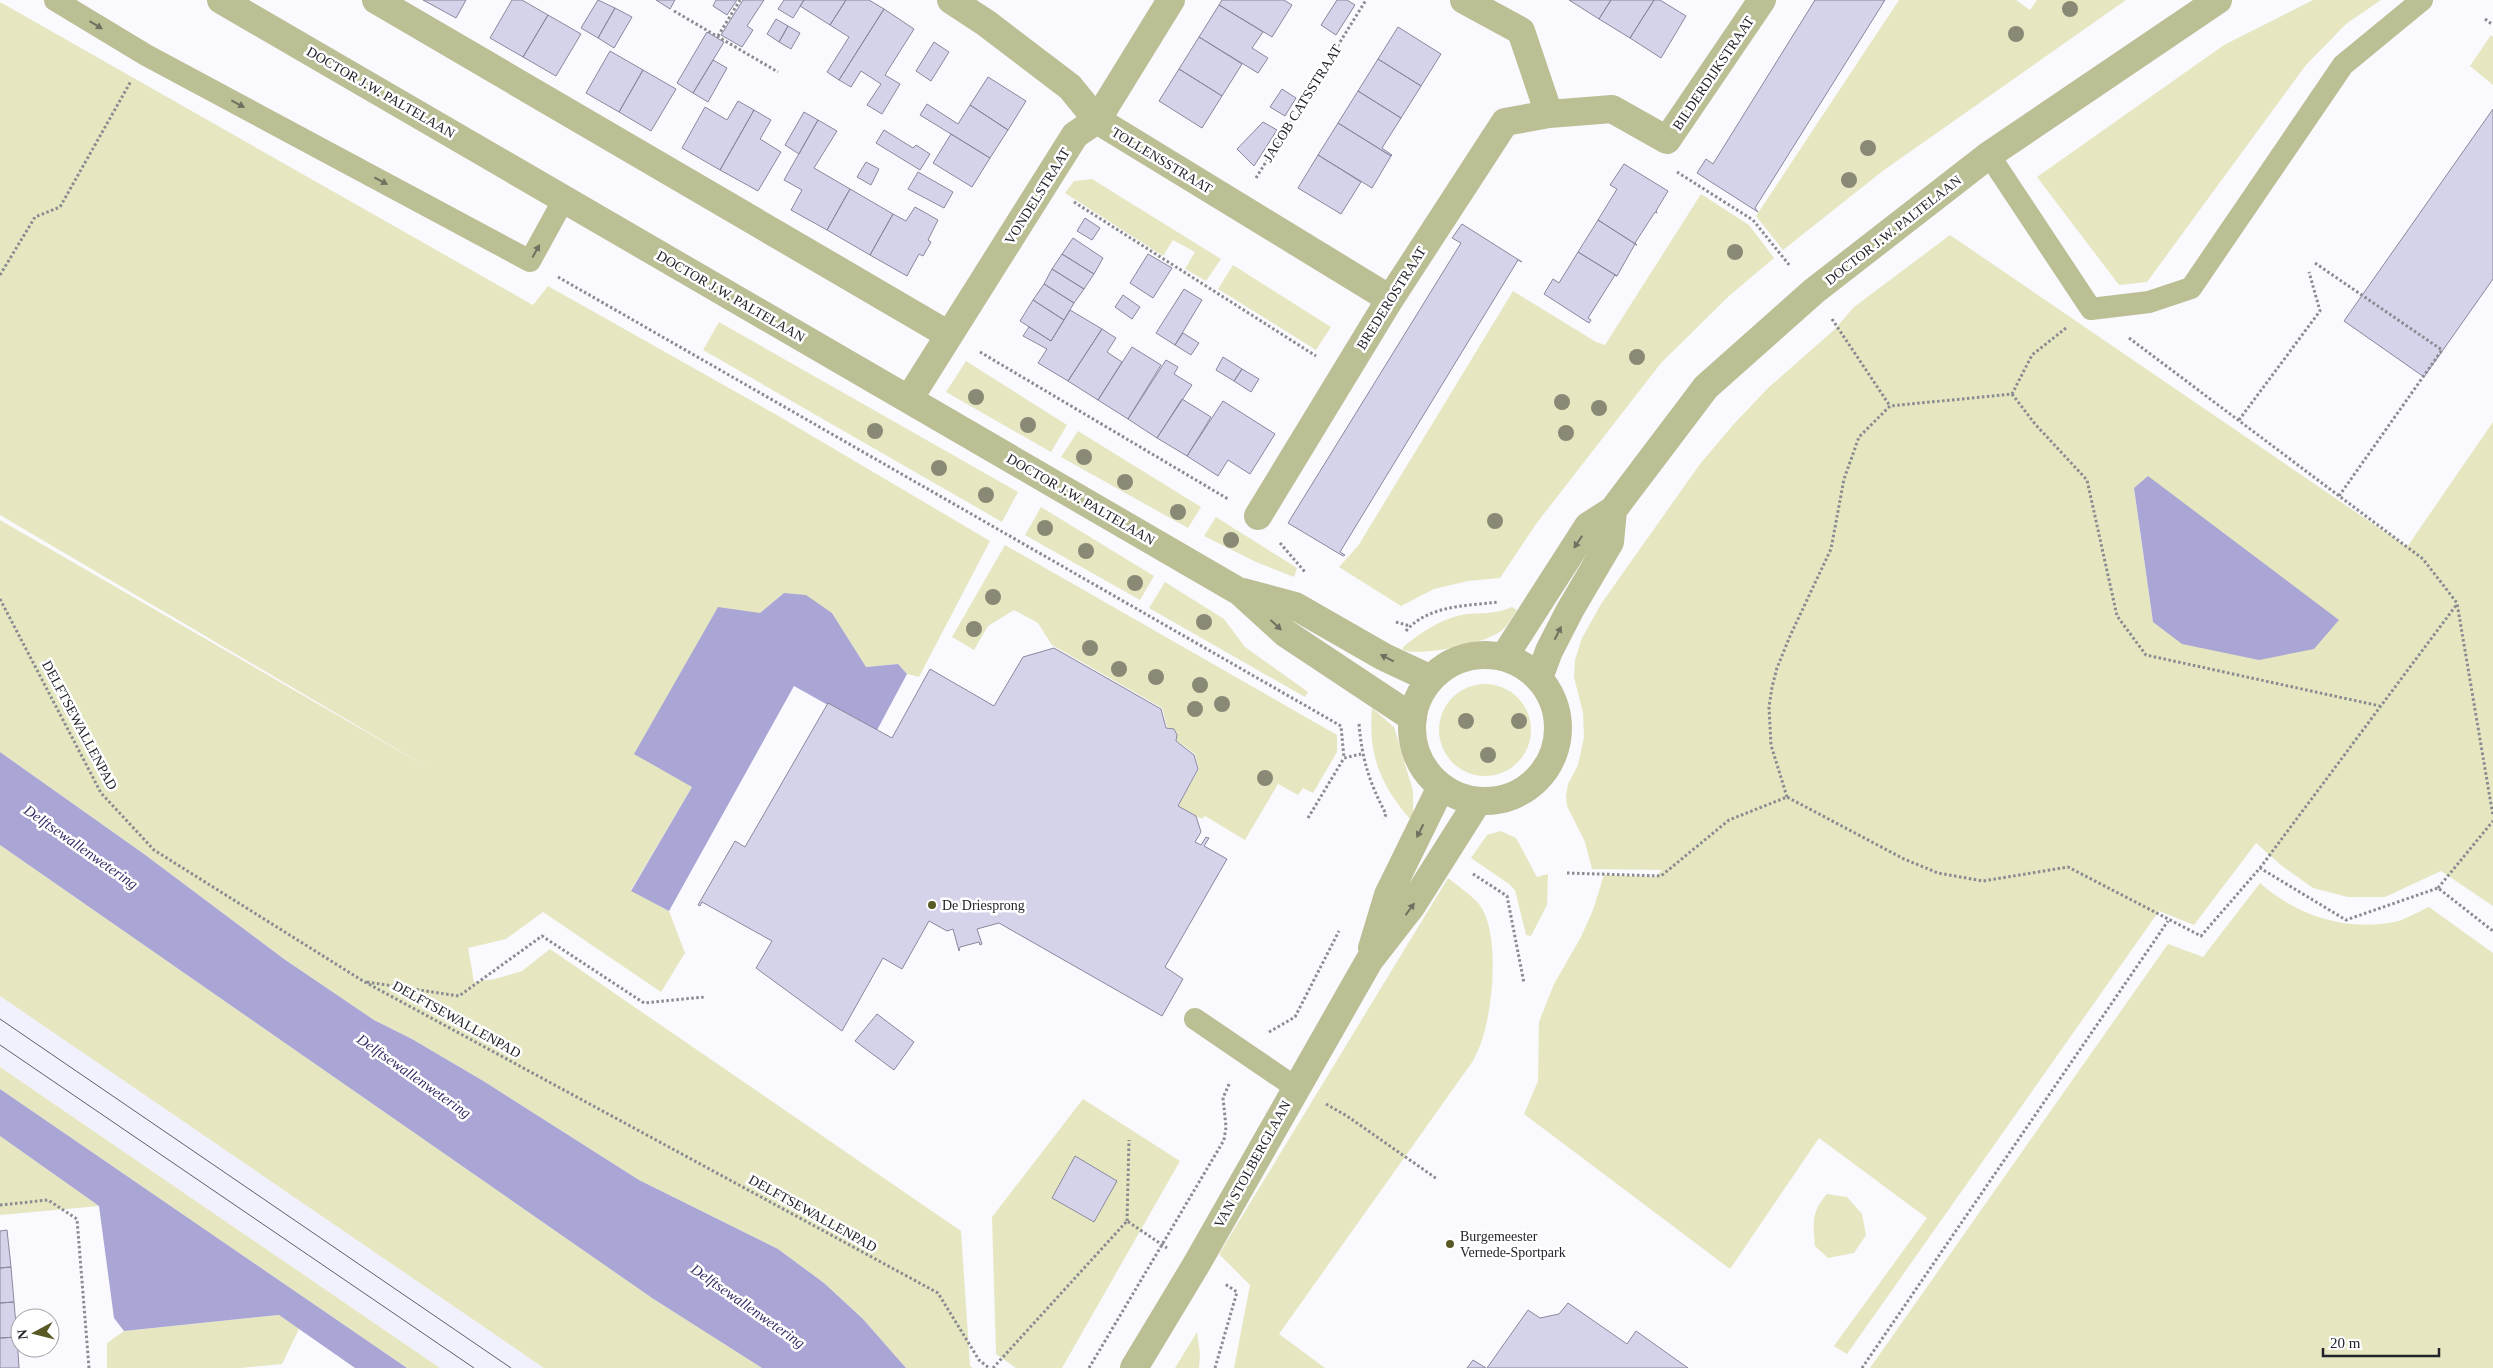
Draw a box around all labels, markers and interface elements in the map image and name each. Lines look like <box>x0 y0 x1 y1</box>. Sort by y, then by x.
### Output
street label: BILDERDIJKSTRAAT <box>1670 13 1757 133</box>
one-way arrow <box>90 21 103 30</box>
street label: JACOB CATSSTRAAT <box>1260 42 1345 164</box>
street label: DOCTOR J.W. PALTELAAN <box>304 44 457 141</box>
one-way arrow <box>231 100 246 108</box>
street label: TOLLENSSTRAAT <box>1109 124 1215 197</box>
street label: VONDELSTRAAT <box>1002 145 1073 247</box>
street label: DOCTOR J.W. PALTELAAN <box>1822 173 1964 288</box>
one-way arrow <box>374 177 389 185</box>
one-way arrow <box>531 244 540 258</box>
street label: BREDEROSTRAAT <box>1354 244 1429 352</box>
street label: DOCTOR J.W. PALTELAAN <box>654 248 807 345</box>
street label: DOCTOR J.W. PALTELAAN <box>1004 451 1157 548</box>
one-way arrow <box>1573 536 1583 549</box>
one-way arrow <box>1270 619 1282 631</box>
one-way arrow <box>1554 626 1562 640</box>
one-way arrow <box>1380 654 1394 662</box>
street label: DELFTSEWALLENPAD <box>39 658 120 792</box>
water label: Delftsewallenwetering <box>20 801 141 893</box>
one-way arrow <box>1416 823 1424 838</box>
place label: De Driesprong <box>942 898 1025 913</box>
marker: De Driesprong <box>926 899 938 911</box>
one-way arrow <box>1405 902 1415 915</box>
street label: DELFTSEWALLENPAD <box>390 978 523 1061</box>
water label: Delftsewallenwetering <box>353 1030 474 1122</box>
street label: VAN STOLBERGLAAN <box>1211 1098 1294 1230</box>
street label: DELFTSEWALLENPAD <box>746 1172 879 1255</box>
place label: Burgemeester Vernede-Sportpark <box>1460 1229 1566 1260</box>
marker: Burgemeester Vernede-Sportpark <box>1444 1238 1456 1250</box>
water label: Delftsewallenwetering <box>687 1260 808 1352</box>
north arrow <box>10 1308 60 1358</box>
scale bar <box>2323 1326 2439 1358</box>
text: N <box>15 1329 31 1340</box>
text: 20 m <box>2330 1335 2361 1351</box>

